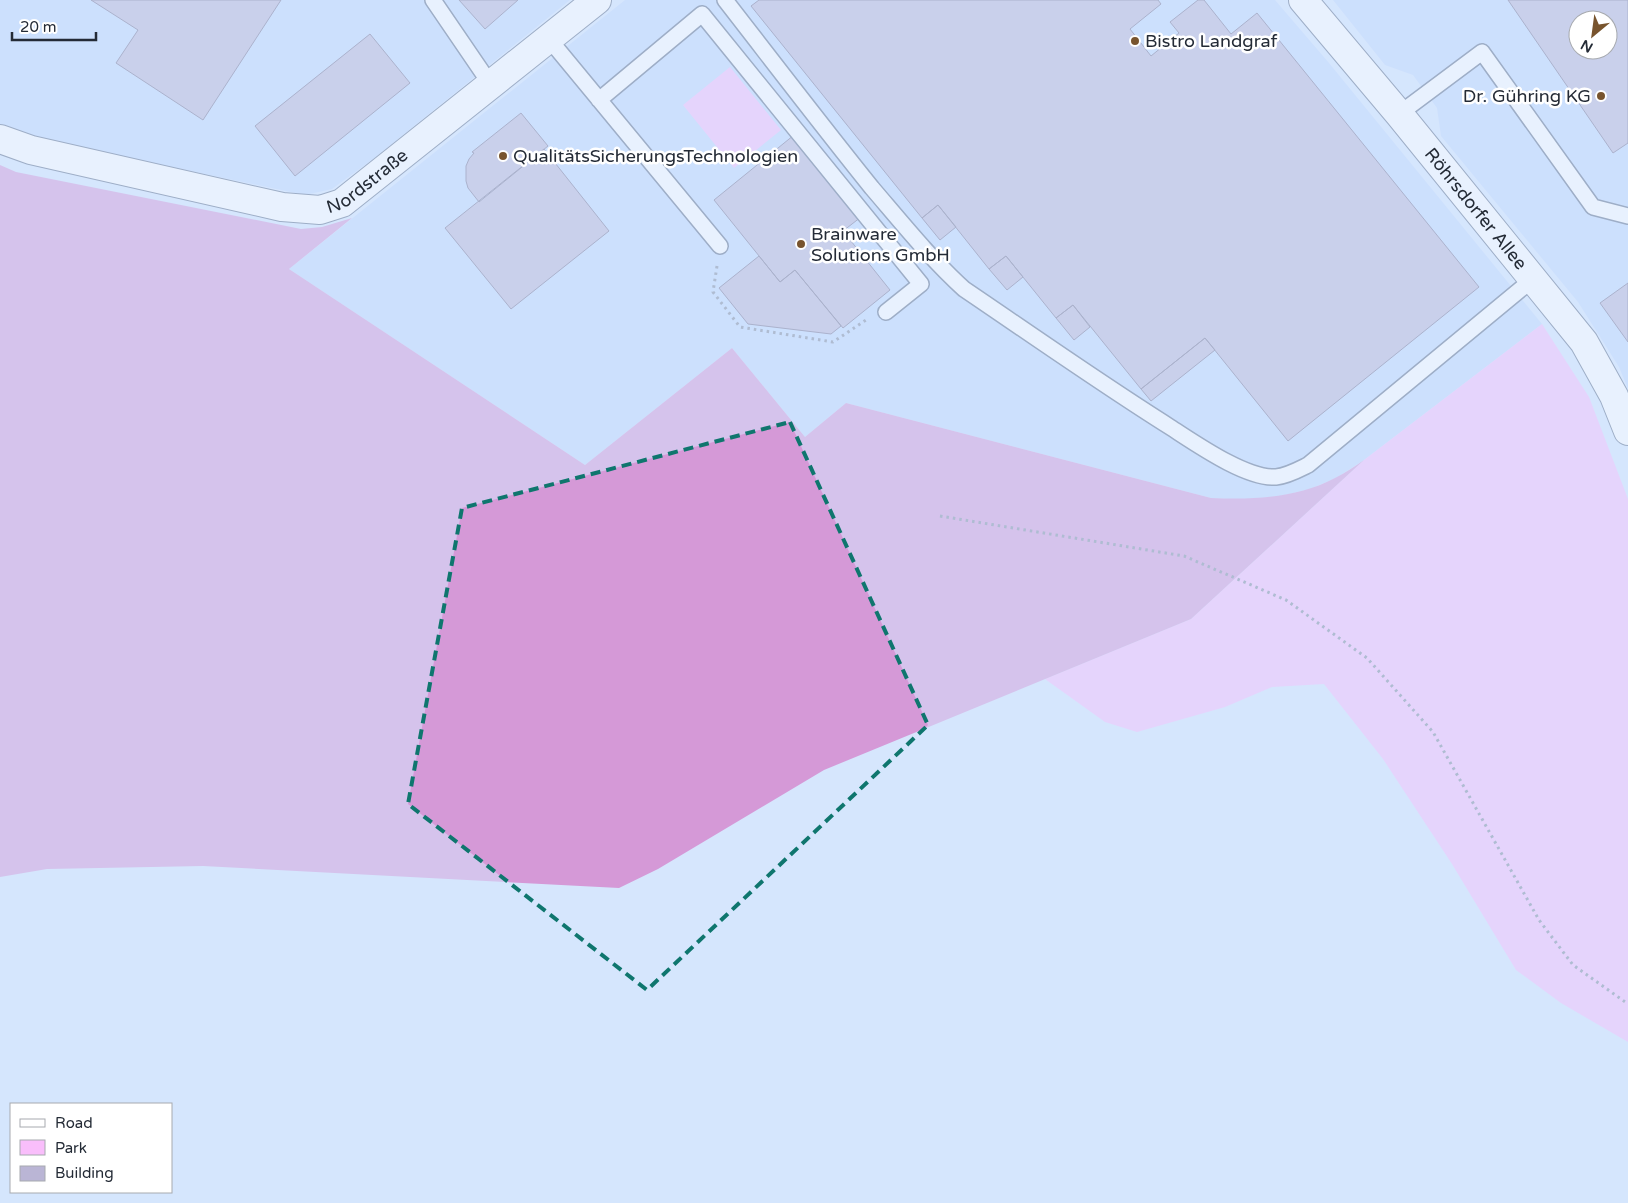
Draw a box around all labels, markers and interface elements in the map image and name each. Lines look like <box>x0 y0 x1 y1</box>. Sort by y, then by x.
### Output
scale bar <box>12 10 96 42</box>
north arrow <box>1568 10 1618 60</box>
text: 20 m <box>20 18 57 36</box>
place label: Bistro Landgraf <box>1145 30 1277 52</box>
marker: Bistro Landgraf <box>1129 35 1141 47</box>
text: N <box>1578 36 1596 56</box>
place label: Dr. Gühring KG <box>1463 85 1591 107</box>
marker: Dr. Gühring KG <box>1595 90 1607 102</box>
street label: Röhrsdorfer Allee <box>1420 143 1532 274</box>
street label: Nordstraße <box>324 144 412 218</box>
place label: QualitätsSicherungsTechnologien <box>513 145 798 167</box>
marker: QualitätsSicherungsTechnologien <box>497 150 509 162</box>
place label: Brainware Solutions GmbH <box>811 223 950 266</box>
marker: Brainware Solutions GmbH <box>795 238 807 250</box>
legend <box>10 1103 172 1193</box>
text: Road <box>55 1114 93 1132</box>
text: Park <box>55 1139 87 1157</box>
text: Building <box>55 1164 114 1182</box>

